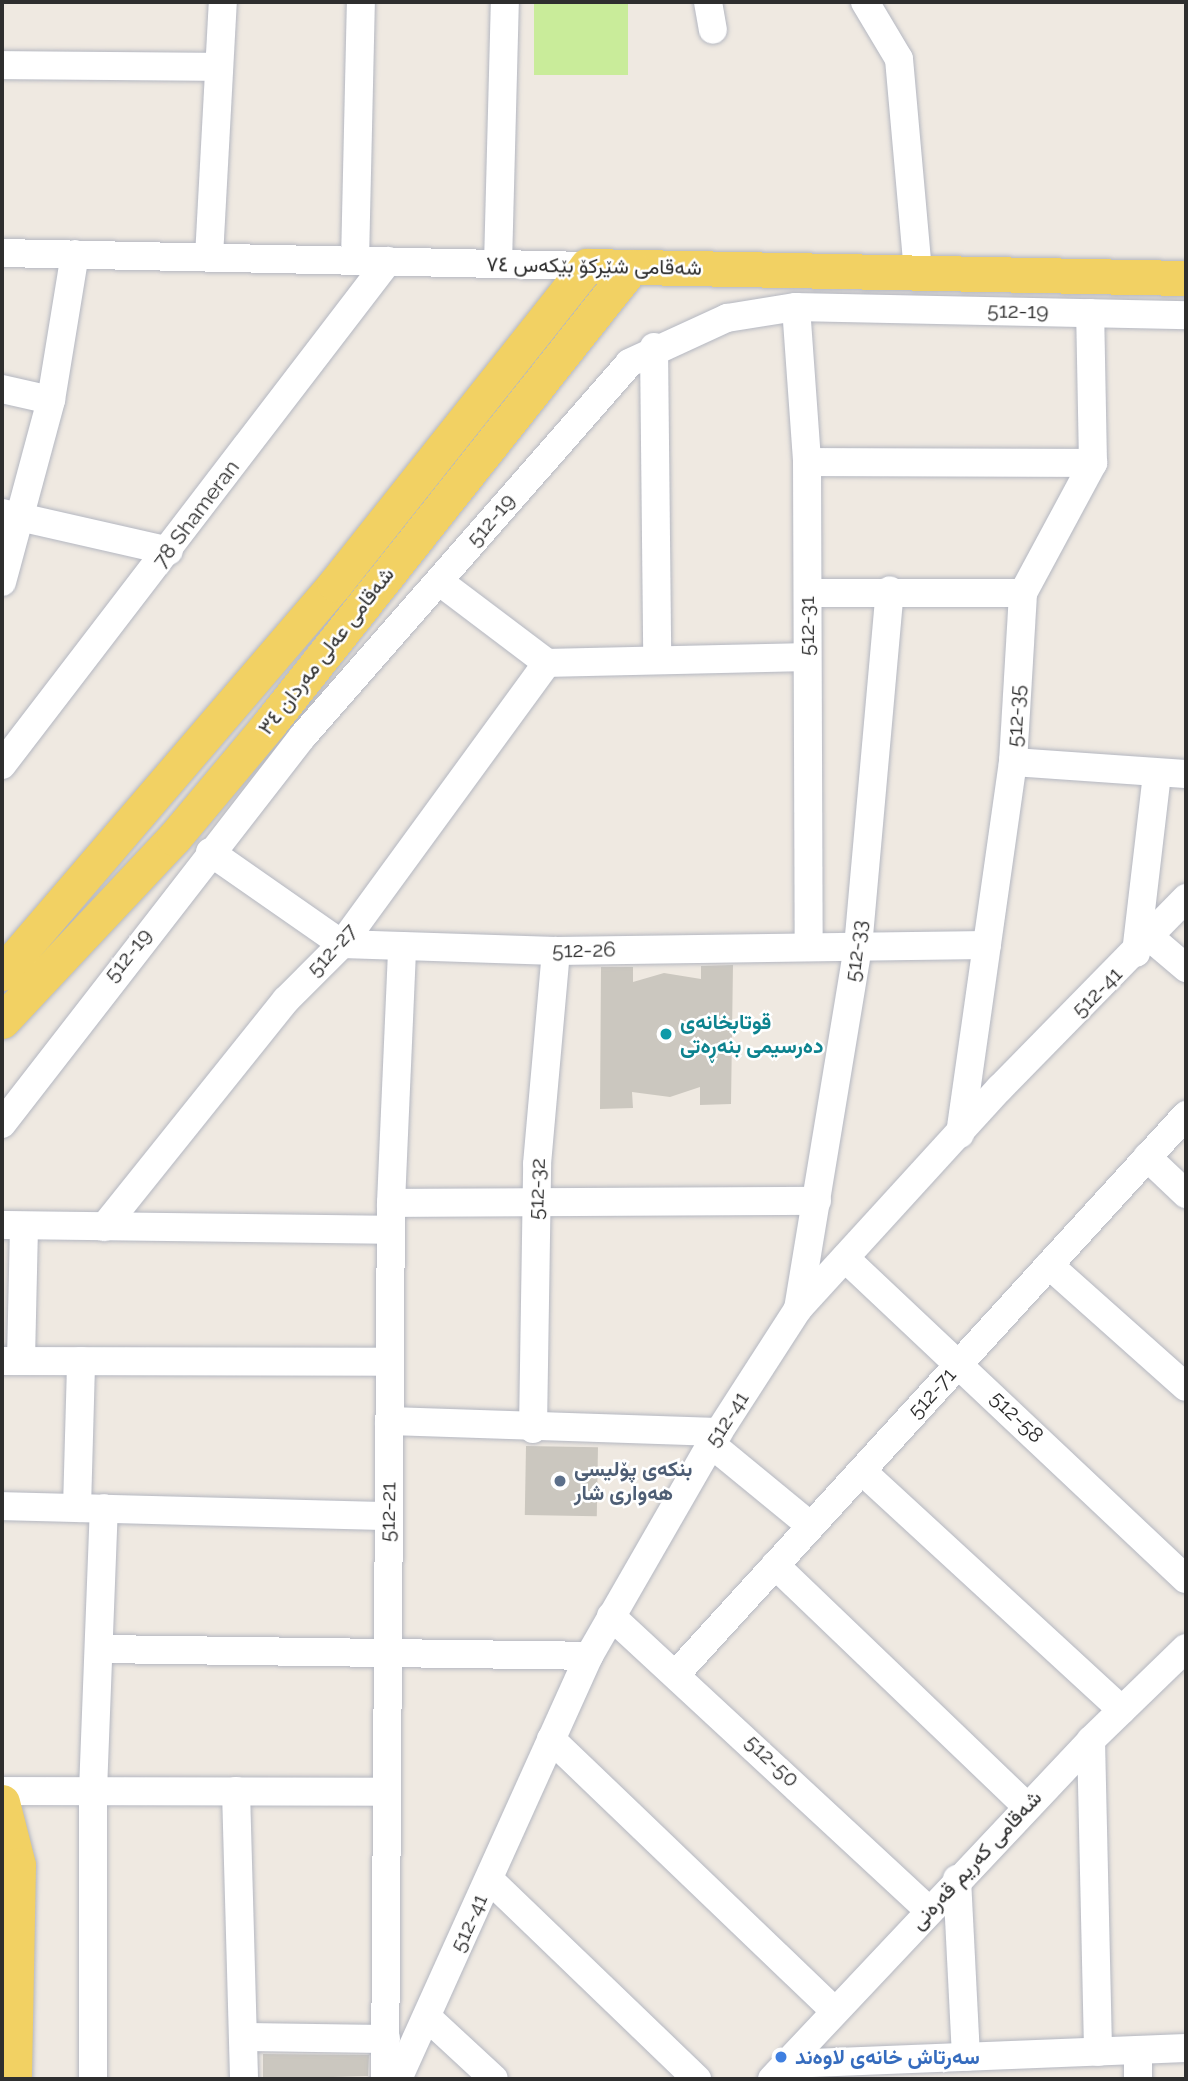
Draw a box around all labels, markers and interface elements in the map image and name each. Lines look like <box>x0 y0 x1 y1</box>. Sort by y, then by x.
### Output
street label: شەقامی شێرکۆ بێکەس ٧٤ <box>486 252 702 280</box>
street label: 512-19 <box>987 298 1049 324</box>
street label: 78 Shameran <box>147 455 245 573</box>
street label: 512-19 <box>462 488 520 552</box>
street label: شەقامی عەلی مەردان ٣٤ <box>253 562 399 740</box>
street label: 512-31 <box>794 596 820 656</box>
street label: 512-35 <box>1002 684 1030 748</box>
street label: 512-27 <box>302 918 362 982</box>
street label: 512-33 <box>840 919 872 983</box>
street label: 512-19 <box>99 923 157 987</box>
street label: 512-26 <box>552 937 616 963</box>
street label: 512-41 <box>1067 962 1127 1022</box>
place label: قوتابخانەی دەرسیمی بنەڕەتی <box>680 1009 823 1059</box>
marker: قوتابخانەی دەرسیمی بنەڕەتی <box>658 1026 674 1042</box>
street label: 512-32 <box>523 1158 551 1220</box>
street label: 512-71 <box>903 1362 961 1424</box>
street label: 512-58 <box>985 1386 1049 1448</box>
street label: 512-41 <box>700 1387 754 1451</box>
place label: بنکەی پۆلیسی هەواری شار <box>574 1456 692 1506</box>
marker: بنکەی پۆلیسی هەواری شار <box>552 1473 568 1489</box>
street label: 512-21 <box>375 1482 401 1542</box>
street label: 512-50 <box>740 1730 804 1792</box>
street label: شەقامی کەریم قەرەنی <box>905 1785 1047 1935</box>
street label: 512-41 <box>445 1890 493 1956</box>
place label: سەرتاش خانەی لاوەند <box>795 2044 980 2070</box>
marker: سەرتاش خانەی لاوەند <box>773 2049 789 2065</box>

